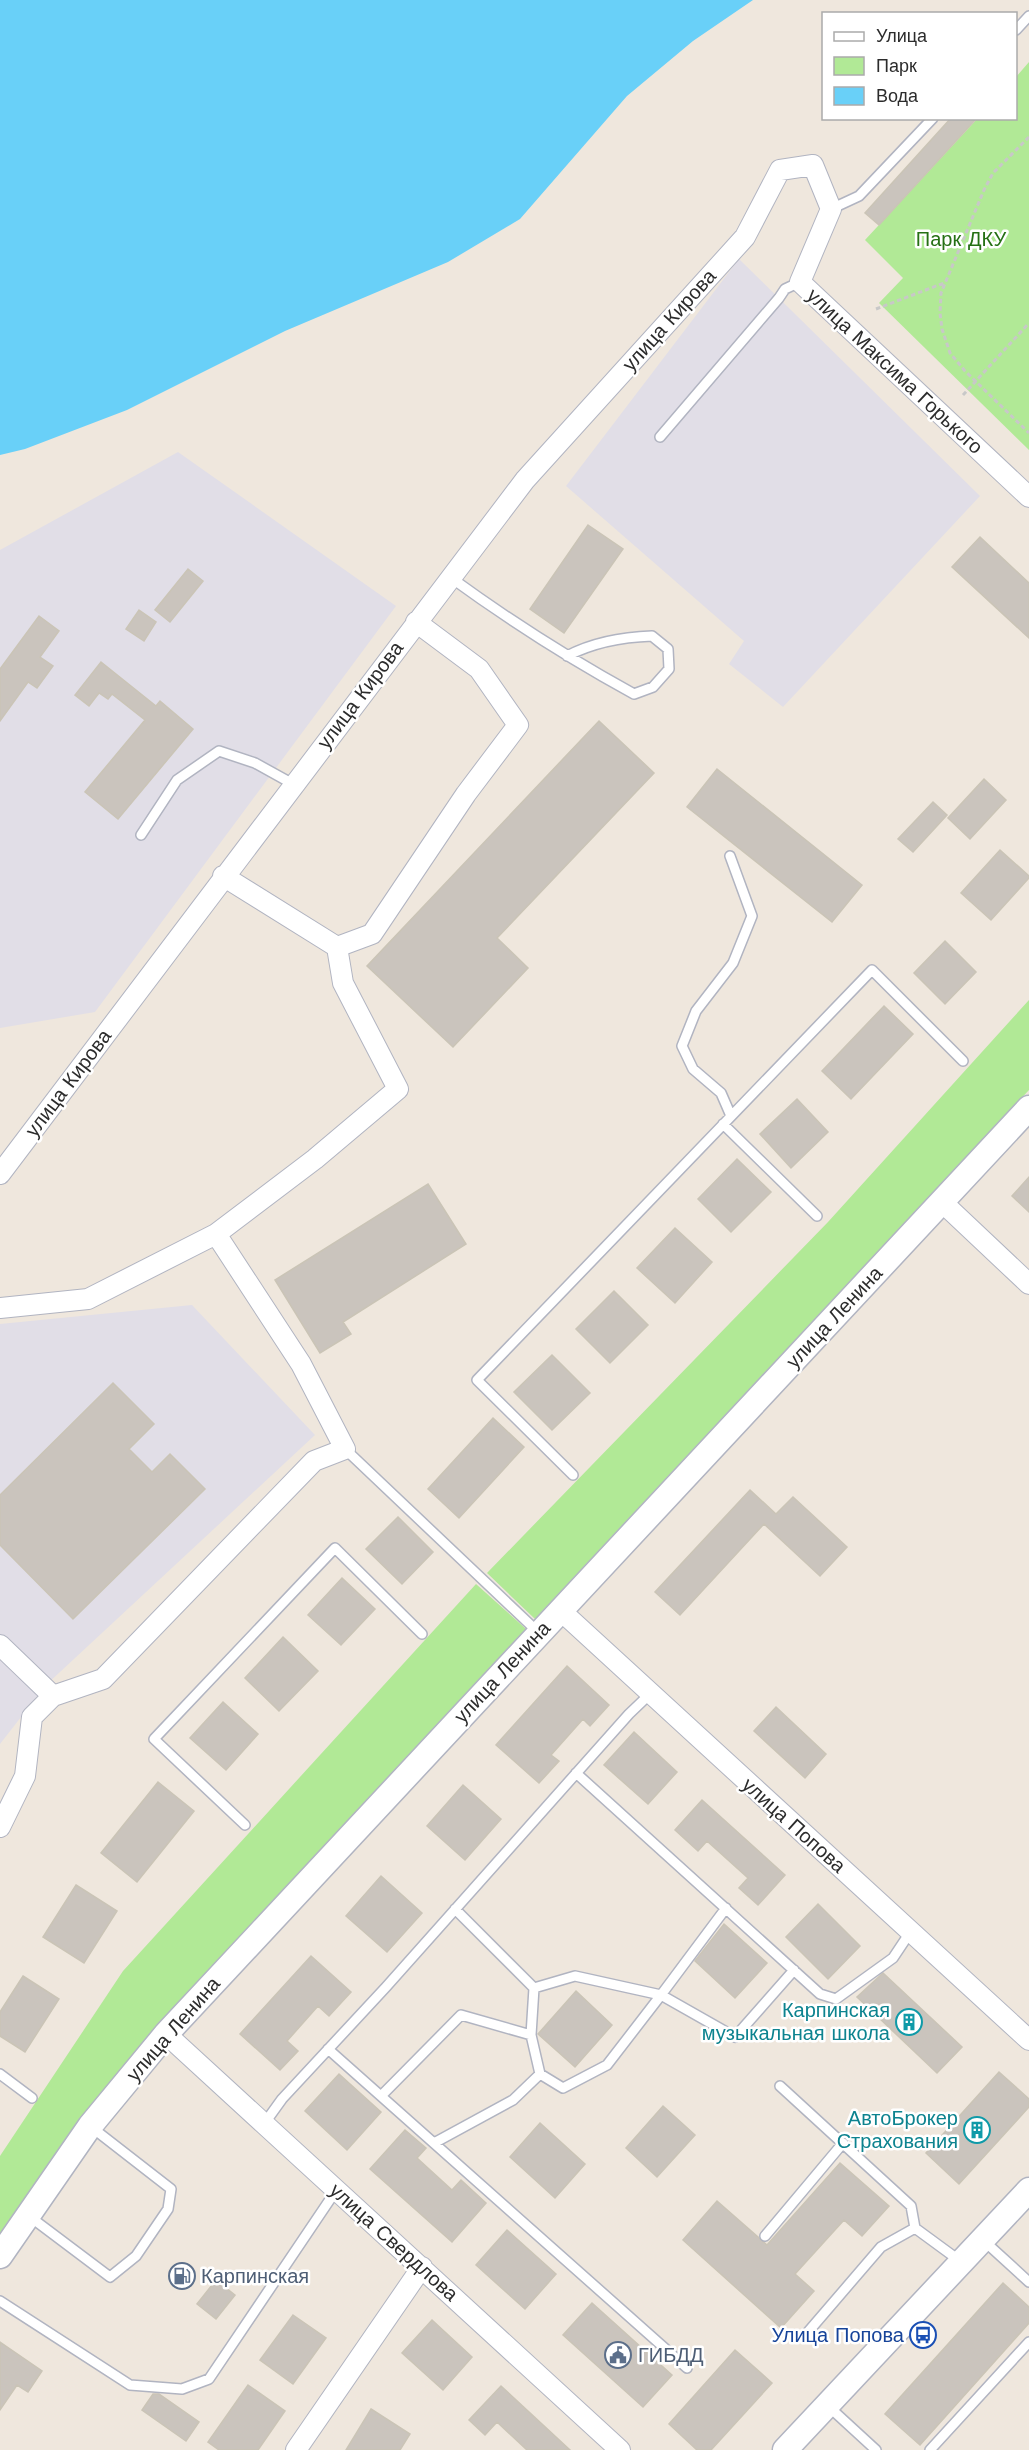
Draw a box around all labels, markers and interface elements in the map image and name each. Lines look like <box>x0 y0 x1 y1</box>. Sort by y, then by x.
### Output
legend <box>822 12 1017 120</box>
text: Улица <box>876 25 928 46</box>
text: Парк <box>876 55 917 76</box>
text: Вода <box>876 85 919 106</box>
park label: Парк ДКУ <box>916 227 1006 251</box>
street label: улица Кирова <box>617 264 721 376</box>
street label: улица Максима Горького <box>802 283 988 459</box>
street label: улица Кирова <box>312 636 409 753</box>
street label: улица Кирова <box>20 1024 117 1141</box>
street label: улица Ленина <box>781 1260 888 1373</box>
street label: улица Ленина <box>449 1615 556 1728</box>
street label: улица Попова <box>737 1772 851 1878</box>
street label: улица Ленина <box>121 1971 225 2086</box>
place label: Карпинская музыкальная школа <box>702 1998 891 2045</box>
building icon: Карпинская музыкальная школа <box>894 2007 924 2037</box>
place label: АвтоБрокер Страхования <box>837 2106 958 2153</box>
building icon: АвтоБрокер Страхования <box>962 2115 992 2145</box>
street label: улица Свердлова <box>325 2178 464 2307</box>
fuel station icon: Карпинская <box>167 2261 197 2291</box>
place label: Карпинская <box>201 2264 309 2288</box>
bus stop icon: Улица Попова <box>908 2320 938 2350</box>
place label: Улица Попова <box>771 2323 905 2347</box>
public building icon: ГИБДД <box>603 2340 633 2370</box>
place label: ГИБДД <box>638 2343 704 2367</box>

